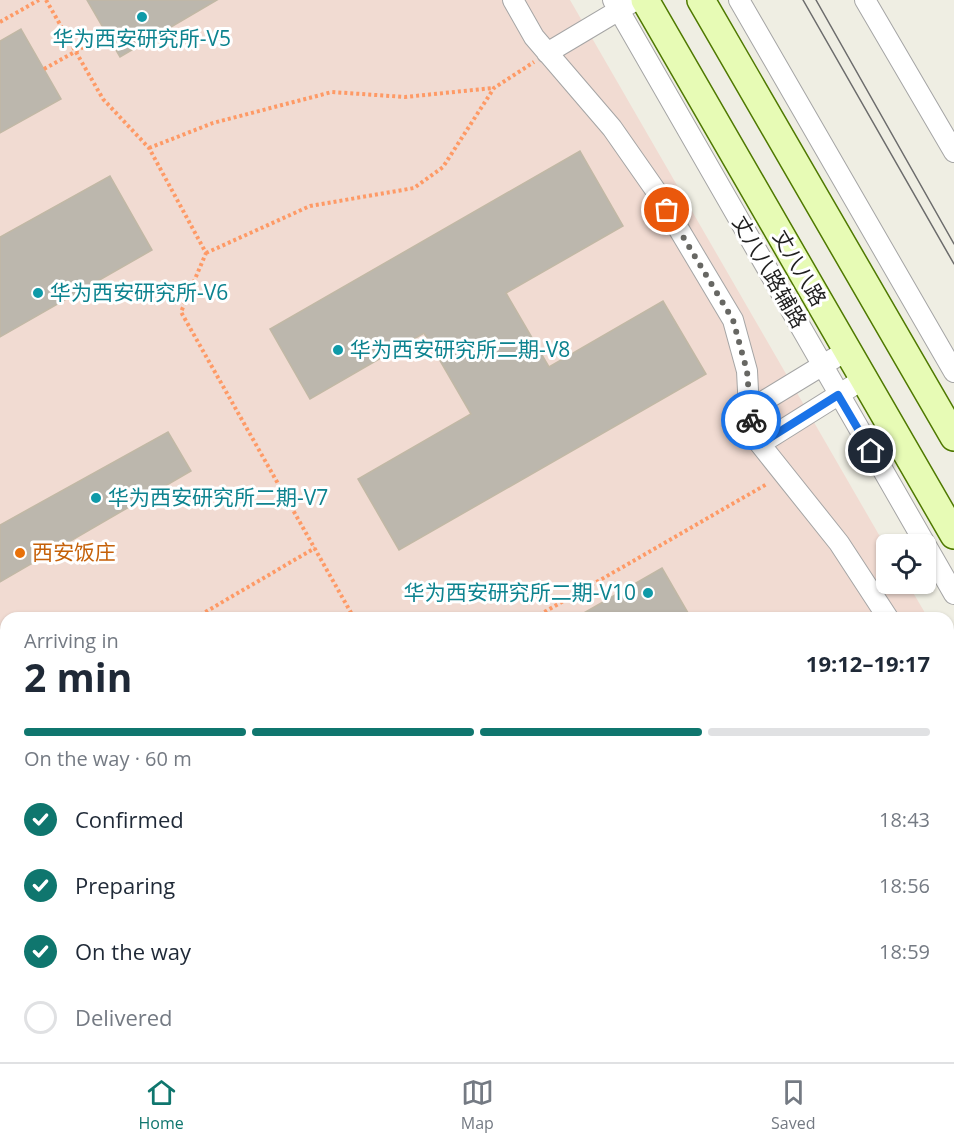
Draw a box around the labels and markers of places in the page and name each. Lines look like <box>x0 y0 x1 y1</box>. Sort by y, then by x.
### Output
marker: 华为西安研究所-V5 <box>135 10 149 24</box>
place label: 华为西安研究所-V5 <box>53 24 231 52</box>
pin <box>641 184 692 235</box>
place label: 华为西安研究所-V6 <box>50 278 228 306</box>
marker: 华为西安研究所-V6 <box>31 286 45 300</box>
place label: 华为西安研究所二期-V8 <box>350 335 570 363</box>
marker: 华为西安研究所二期-V8 <box>331 343 345 357</box>
pin <box>845 425 896 476</box>
place label: 华为西安研究所二期-V7 <box>108 483 328 511</box>
marker: 华为西安研究所二期-V7 <box>89 491 103 505</box>
place label: 西安饭庄 <box>32 538 116 566</box>
marker: 西安饭庄 <box>13 546 27 560</box>
place label: 华为西安研究所二期-V10 <box>404 578 636 606</box>
marker: 华为西安研究所二期-V10 <box>641 586 655 600</box>

